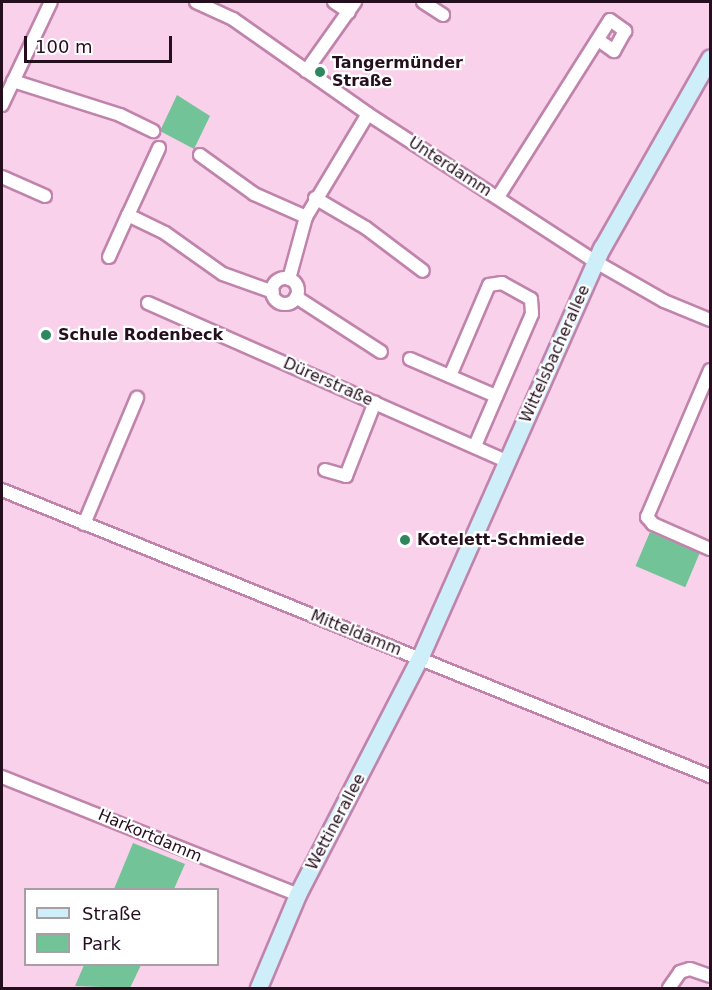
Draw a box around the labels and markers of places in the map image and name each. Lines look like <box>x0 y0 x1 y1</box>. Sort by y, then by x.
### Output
place label: Tangermünder Straße <box>332 53 463 91</box>
marker: Tangermünder Straße <box>313 65 327 79</box>
place label: Schule Rodenbeck <box>58 325 223 345</box>
marker: Schule Rodenbeck <box>39 328 53 342</box>
place label: Kotelett-Schmiede <box>417 530 585 550</box>
marker: Kotelett-Schmiede <box>398 533 412 547</box>

